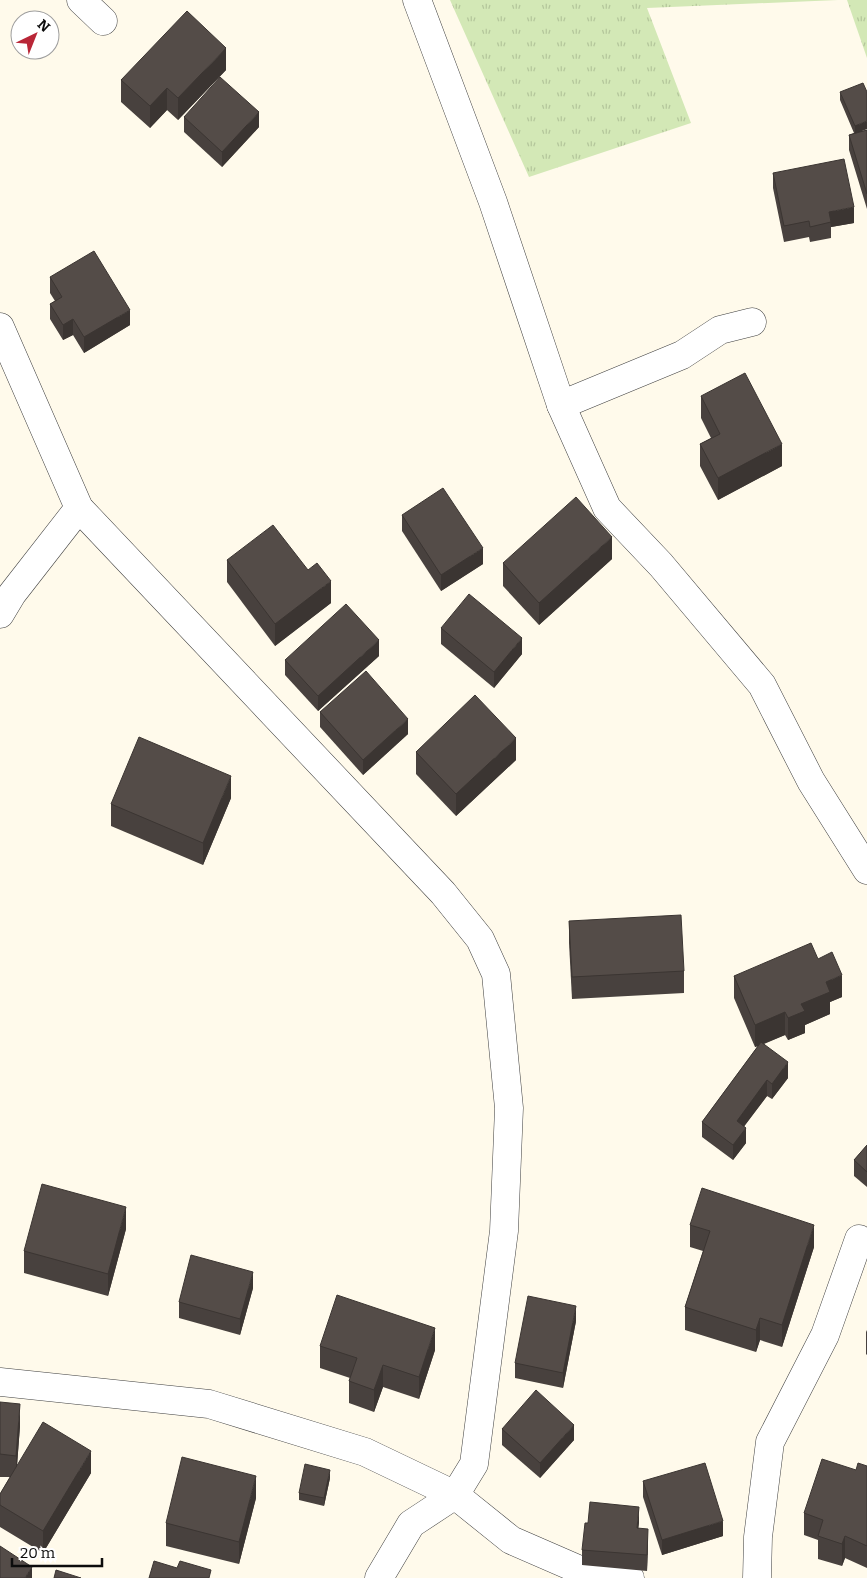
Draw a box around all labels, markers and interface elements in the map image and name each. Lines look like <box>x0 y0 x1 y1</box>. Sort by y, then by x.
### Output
north arrow <box>10 10 60 60</box>
text: N <box>34 16 53 36</box>
scale bar <box>12 1536 102 1568</box>
text: 20 m <box>20 1544 56 1562</box>

